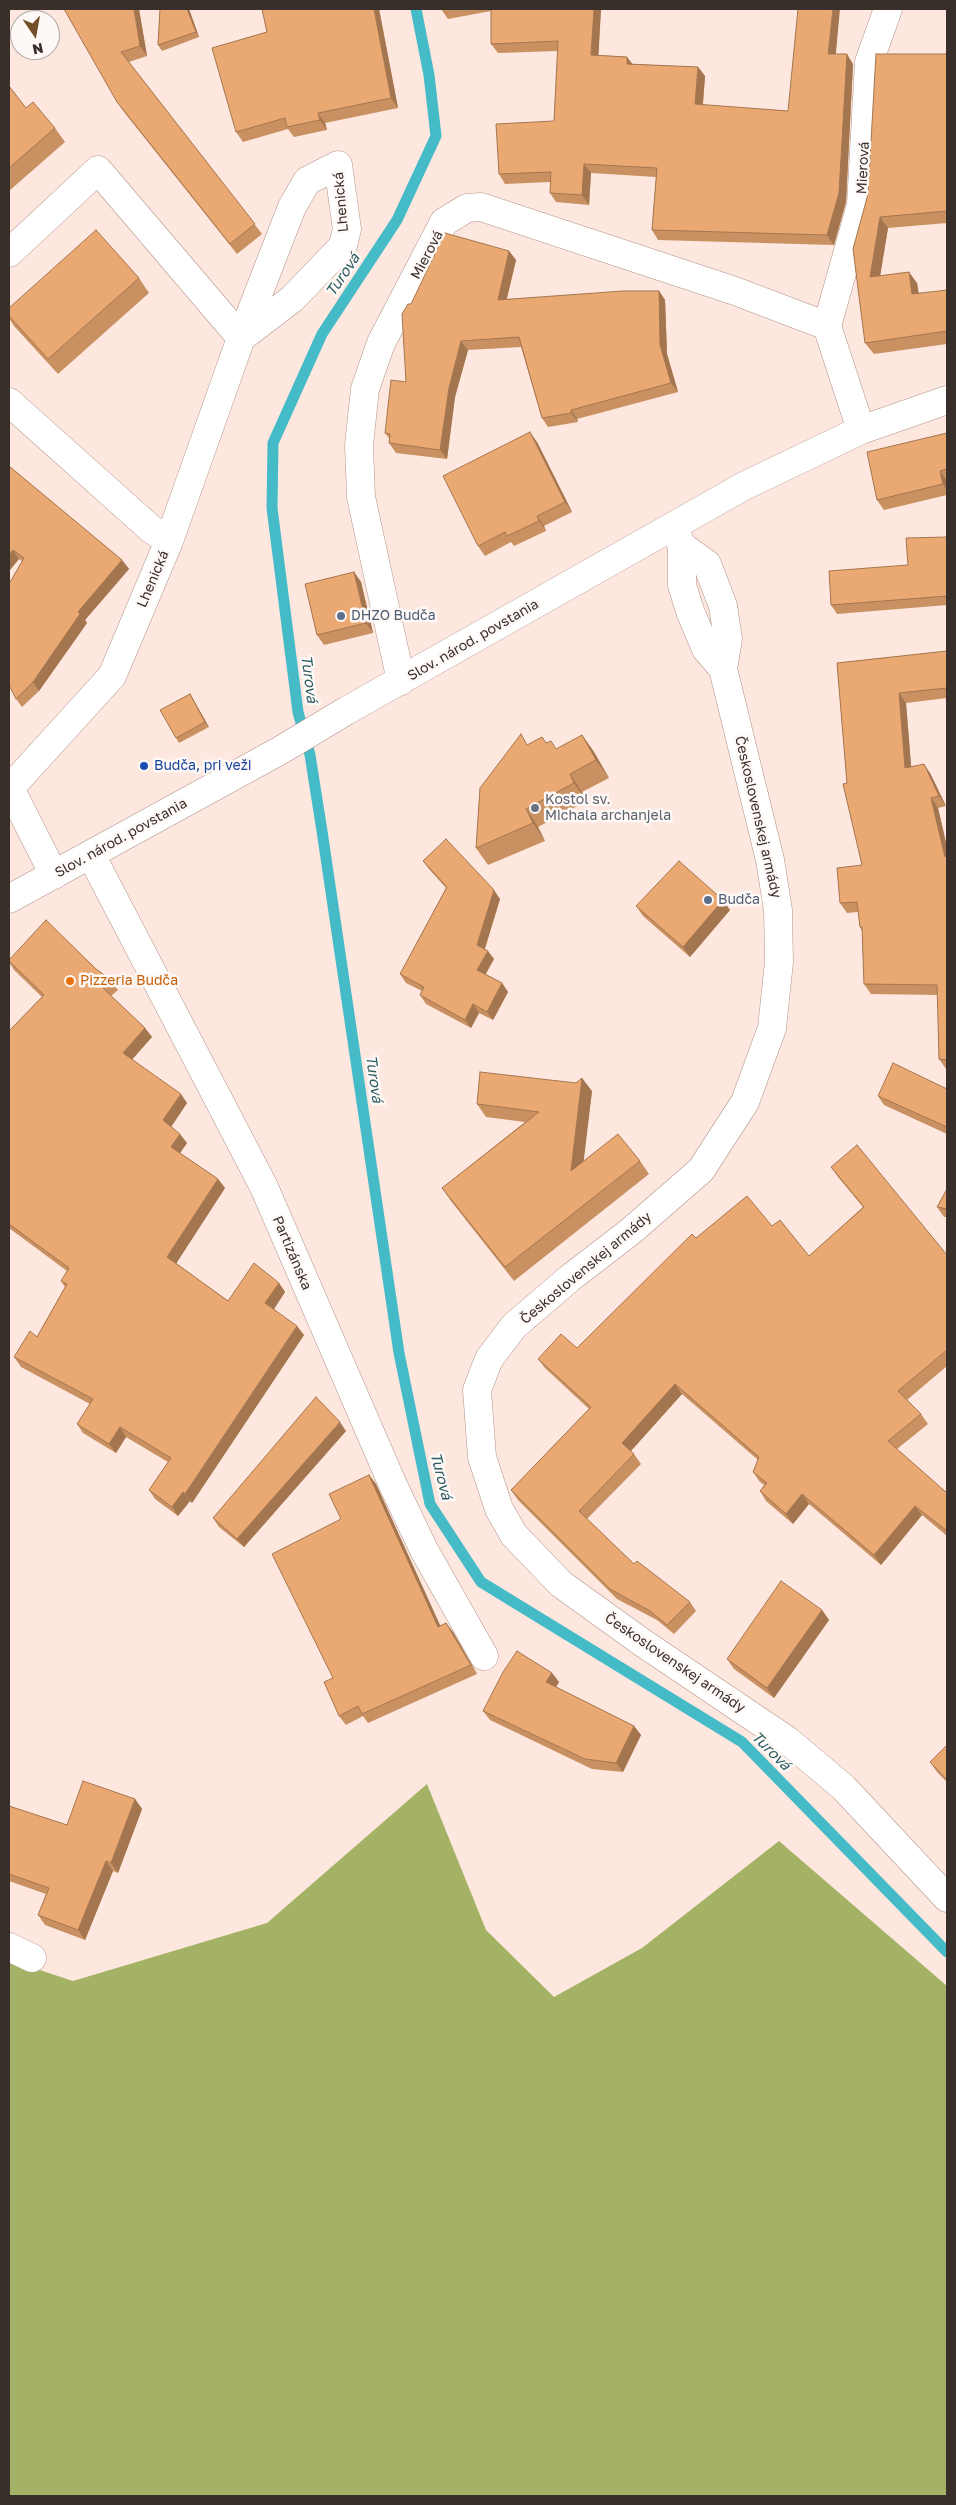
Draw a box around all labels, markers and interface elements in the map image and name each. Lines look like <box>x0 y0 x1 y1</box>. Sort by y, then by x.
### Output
north arrow <box>10 10 60 60</box>
text: N <box>31 40 45 59</box>
street label: Mierová <box>853 141 873 195</box>
street label: Lhenická <box>330 171 352 233</box>
street label: Mierová <box>407 228 447 282</box>
water label: Turová <box>322 250 364 300</box>
street label: Lhenická <box>133 548 173 610</box>
street label: Slov. národ. povstania <box>405 596 541 684</box>
place label: DHZO Budča <box>351 608 436 624</box>
marker: DHZO Budča <box>335 610 347 622</box>
water label: Turová <box>297 654 321 704</box>
street label: Československej armády <box>731 734 785 900</box>
place label: Budča, pri veži <box>154 758 252 774</box>
marker: Budča, pri veži <box>138 760 150 772</box>
place label: Kostol sv. Michala archanjela <box>545 792 671 824</box>
street label: Slov. národ. povstania <box>52 795 190 881</box>
marker: Kostol sv. Michala archanjela <box>529 802 541 814</box>
place label: Budča <box>718 892 760 908</box>
marker: Budča <box>702 894 714 906</box>
place label: Pizzeria Budča <box>80 973 178 989</box>
marker: Pizzeria Budča <box>64 975 76 987</box>
water label: Turová <box>362 1054 386 1104</box>
street label: Československej armády <box>517 1208 655 1328</box>
street label: Partizánska <box>269 1213 315 1293</box>
water label: Turová <box>426 1451 456 1501</box>
street label: Československej armády <box>602 1610 748 1716</box>
water label: Turová <box>748 1728 794 1774</box>

